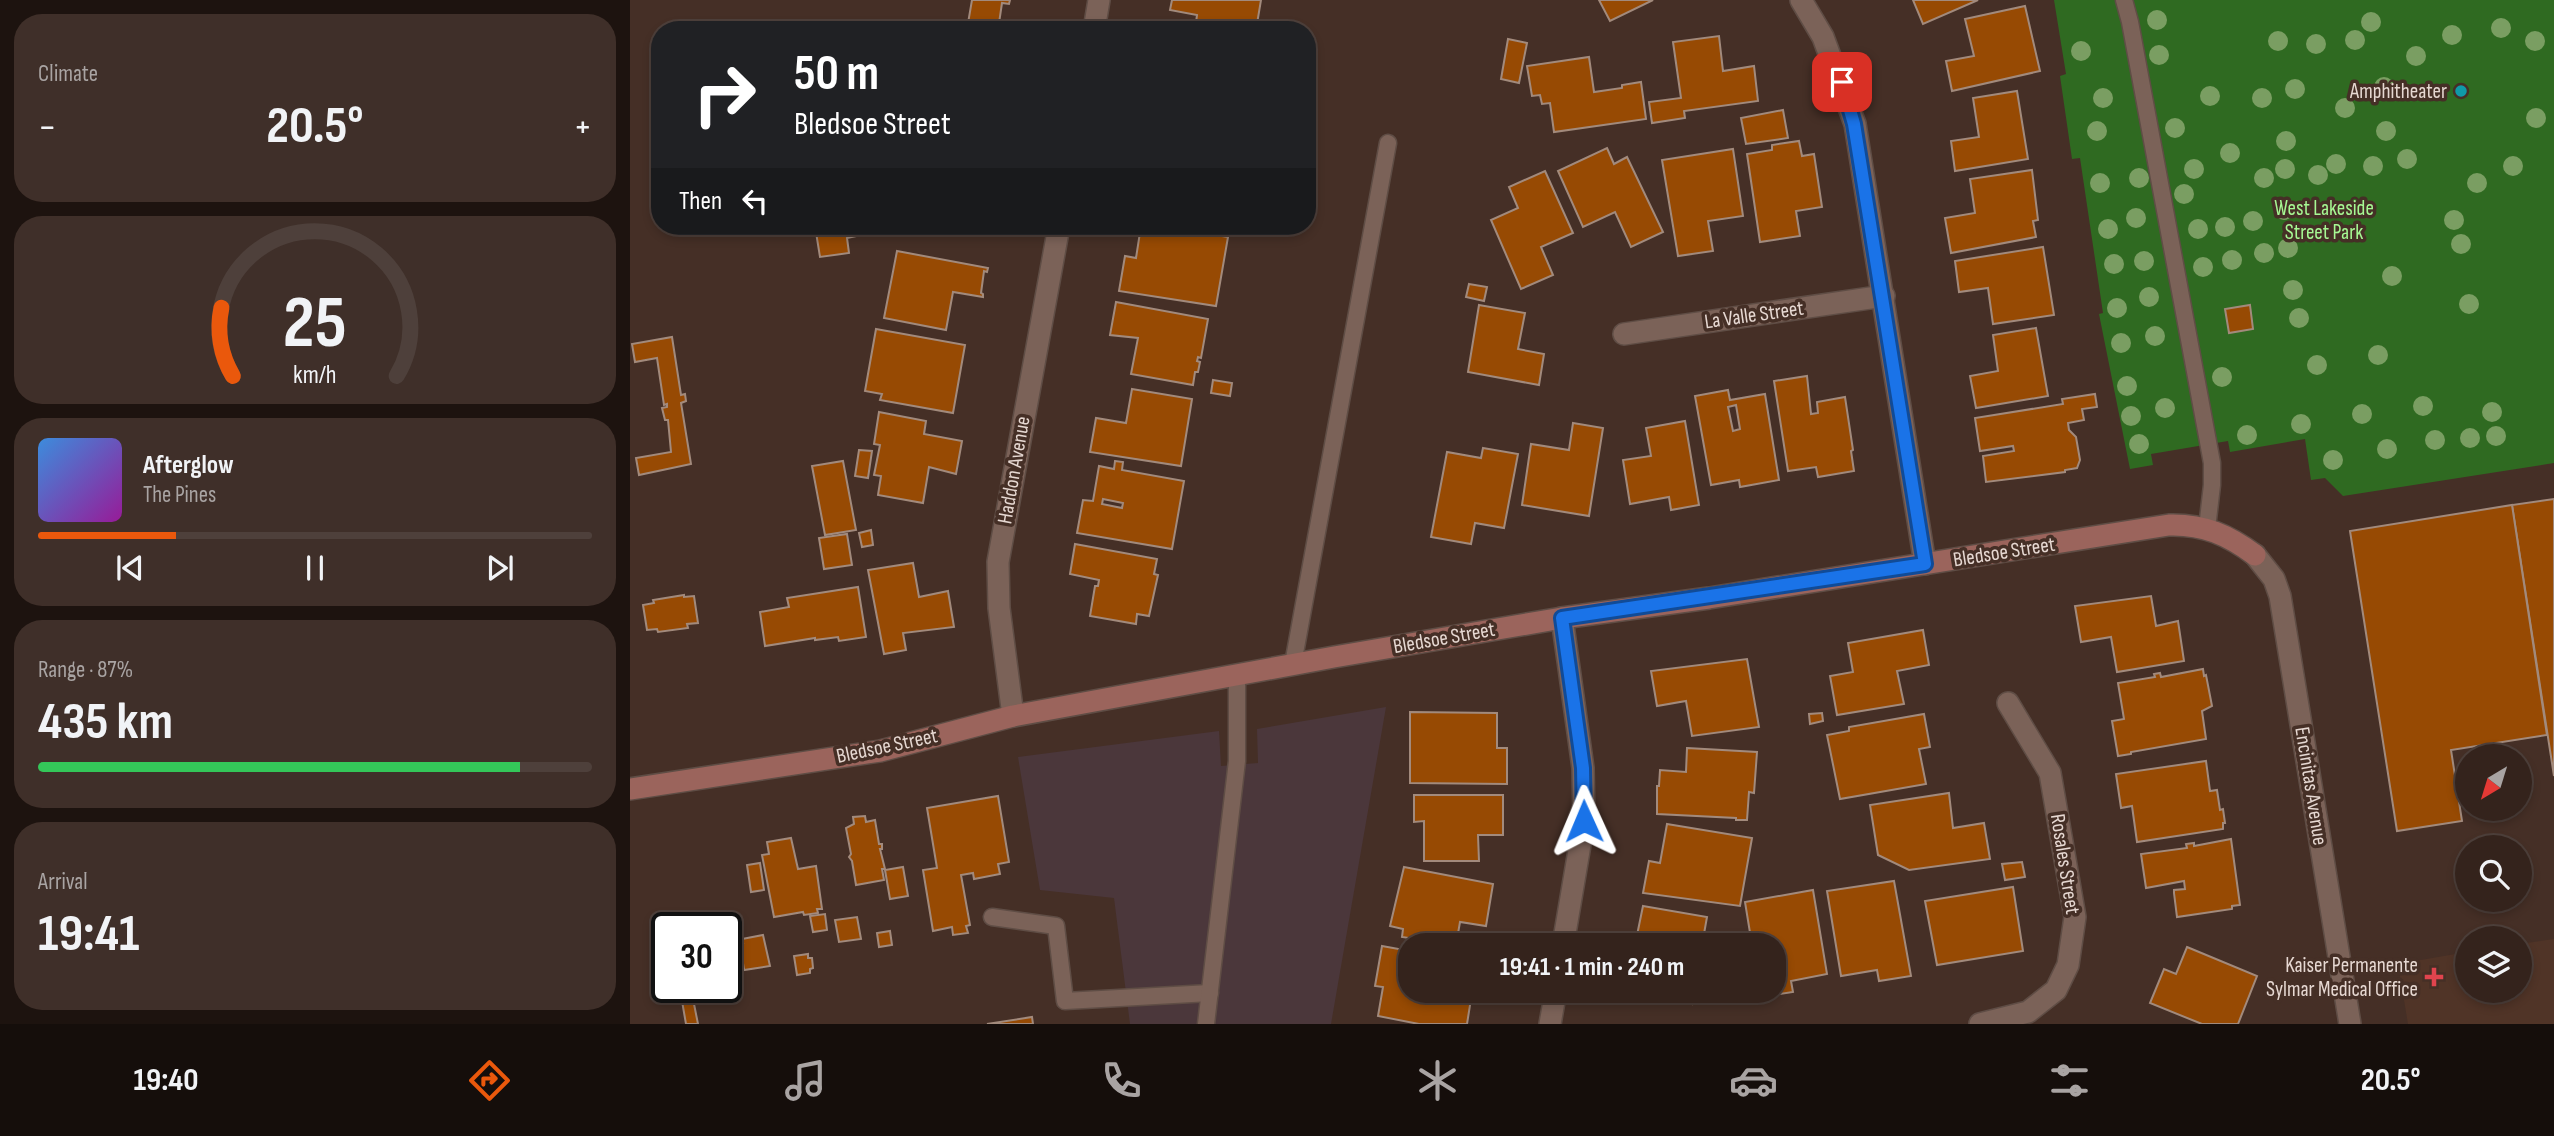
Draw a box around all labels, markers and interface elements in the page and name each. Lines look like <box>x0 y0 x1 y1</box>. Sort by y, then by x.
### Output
text: 50 m <box>794 45 879 104</box>
icon: right <box>679 49 770 140</box>
pin <box>1812 52 1872 112</box>
text: Climate <box>38 60 98 88</box>
icon: arrive <box>1823 63 1861 101</box>
place label: Amphitheater <box>2349 79 2447 104</box>
marker: Amphitheater <box>2453 83 2469 99</box>
text: 20.5° <box>266 95 364 158</box>
text: − <box>38 105 57 150</box>
text: + <box>573 105 592 150</box>
text: Bledsoe Street <box>794 105 951 144</box>
icon: left <box>736 182 774 220</box>
text: Then <box>679 186 722 217</box>
park label: West Lakeside Street Park <box>2274 196 2374 245</box>
text: 25 <box>283 280 347 368</box>
street label: La Valle Street <box>1703 296 1805 334</box>
text: km/h <box>293 360 337 391</box>
street label: Haddon Avenue <box>992 414 1036 526</box>
text: Afterglow <box>143 450 234 481</box>
text: The Pines <box>143 481 216 509</box>
street label: Bledsoe Street <box>1951 532 2057 572</box>
icon: previous <box>111 549 149 587</box>
icon: pause <box>296 549 334 587</box>
icon: next <box>481 549 519 587</box>
street label: Bledsoe Street <box>1391 617 1497 659</box>
text: Range · 87% <box>38 656 133 684</box>
text: 435 km <box>38 691 173 754</box>
street label: Bledsoe Street <box>834 723 940 769</box>
street label: Encinitas Avenue <box>2289 725 2333 847</box>
north arrow <box>2455 744 2532 821</box>
map controls <box>2455 744 2532 1003</box>
position arrow <box>1547 784 1621 858</box>
street label: Rosales Street <box>2045 812 2085 916</box>
button: search <box>2455 835 2532 912</box>
text: Arrival <box>38 868 87 896</box>
text: 19:41 <box>38 903 139 966</box>
speed limit sign: 30 <box>651 912 742 1003</box>
button: layers <box>2455 926 2532 1003</box>
text: 19:41 · 1 min · 240 m <box>1500 952 1684 983</box>
place label: Kaiser Permanente Sylmar Medical Office <box>2266 953 2418 1002</box>
marker: Kaiser Permanente Sylmar Medical Office <box>2424 967 2444 987</box>
icon: directions <box>465 1056 514 1105</box>
icon: music <box>781 1056 830 1105</box>
icon: phone <box>1097 1056 1146 1105</box>
icon: climate <box>1413 1056 1462 1105</box>
icon: car <box>1729 1056 1778 1105</box>
icon: filters <box>2045 1056 2094 1105</box>
text: 19:40 <box>133 1061 198 1100</box>
text: 20.5° <box>2361 1061 2421 1100</box>

